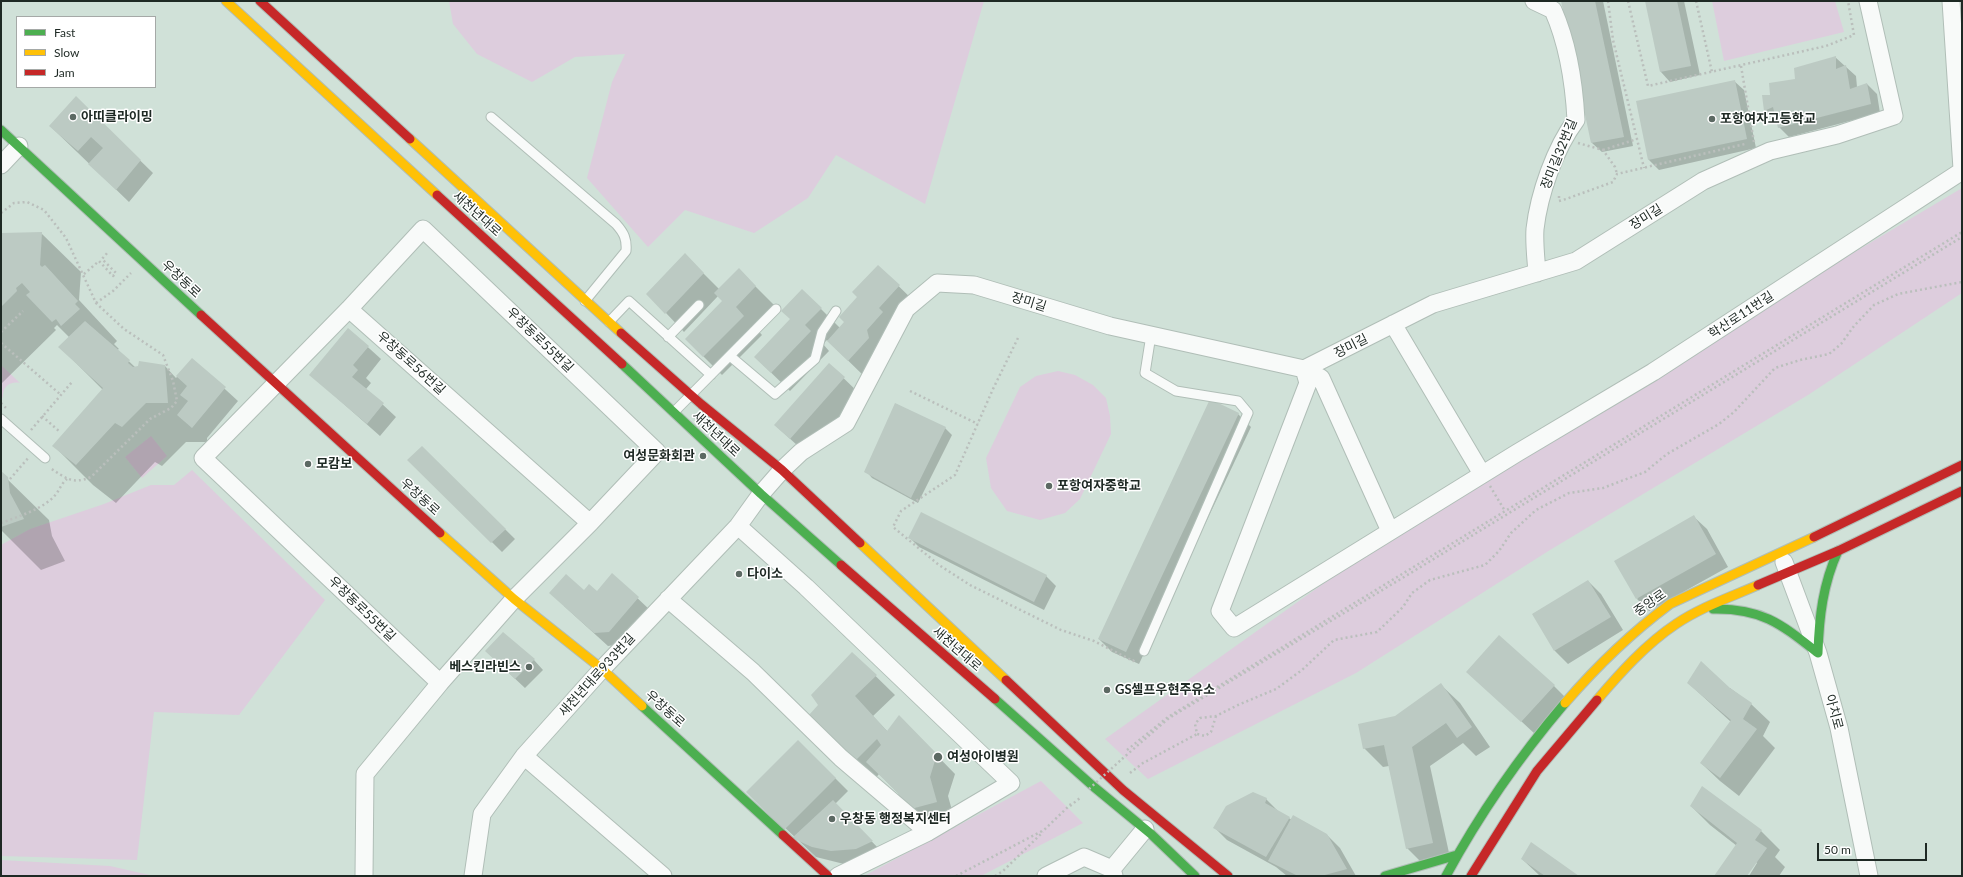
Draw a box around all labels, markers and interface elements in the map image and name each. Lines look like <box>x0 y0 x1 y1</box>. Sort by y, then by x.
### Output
legend <box>16 16 156 88</box>
text: Fast <box>54 25 75 40</box>
text: Slow <box>54 45 79 60</box>
text: Jam <box>54 65 75 80</box>
place label: 아띠클라이밍 <box>81 109 153 125</box>
place label: 포항여자고등학교 <box>1720 111 1816 127</box>
marker: 아띠클라이밍 <box>68 112 78 122</box>
marker: 포항여자고등학교 <box>1707 114 1717 124</box>
street label: 장미길32번길 <box>1538 116 1580 192</box>
street label: 새천년대로 <box>450 188 504 240</box>
street label: 장미길 <box>1627 201 1665 233</box>
street label: 우창동로 <box>158 257 204 301</box>
street label: 학산로11번길 <box>1705 288 1777 342</box>
street label: 장미길 <box>1010 289 1048 315</box>
street label: 우창동로55번길 <box>503 304 577 376</box>
street label: 우창동로56번길 <box>374 328 448 398</box>
street label: 장미길 <box>1331 331 1371 361</box>
street label: 새천년대로 <box>689 408 743 460</box>
place label: 여성문화회관 <box>623 448 695 464</box>
marker: 여성문화회관 <box>698 451 708 461</box>
place label: 모캄보 <box>316 456 352 472</box>
marker: 모캄보 <box>303 459 313 469</box>
street label: 우창동로 <box>397 475 443 519</box>
place label: 포항여자중학교 <box>1057 478 1141 494</box>
marker: 포항여자중학교 <box>1044 481 1054 491</box>
place label: 다이소 <box>747 566 783 582</box>
marker: 다이소 <box>734 569 744 579</box>
street label: 우창동로55번길 <box>325 573 399 645</box>
street label: 중앙로 <box>1631 586 1669 620</box>
street label: 새천년대로 <box>929 623 985 675</box>
street label: 새천년대로933번길 <box>556 630 638 720</box>
place label: 베스킨라빈스 <box>449 659 521 675</box>
marker: 베스킨라빈스 <box>524 662 534 672</box>
place label: GS셀프우현주유소 <box>1115 682 1215 698</box>
marker: GS셀프우현주유소 <box>1102 685 1112 695</box>
street label: 우창동로 <box>642 687 688 731</box>
street label: 아치로 <box>1822 693 1846 731</box>
place label: 여성아이병원 <box>947 749 1019 765</box>
marker: 여성아이병원 <box>932 751 944 763</box>
place label: 우창동 행정복지센터 <box>840 811 951 827</box>
marker: 우창동 행정복지센터 <box>827 814 837 824</box>
scale bar <box>1819 835 1929 861</box>
text: 50 m <box>1824 842 1851 857</box>

